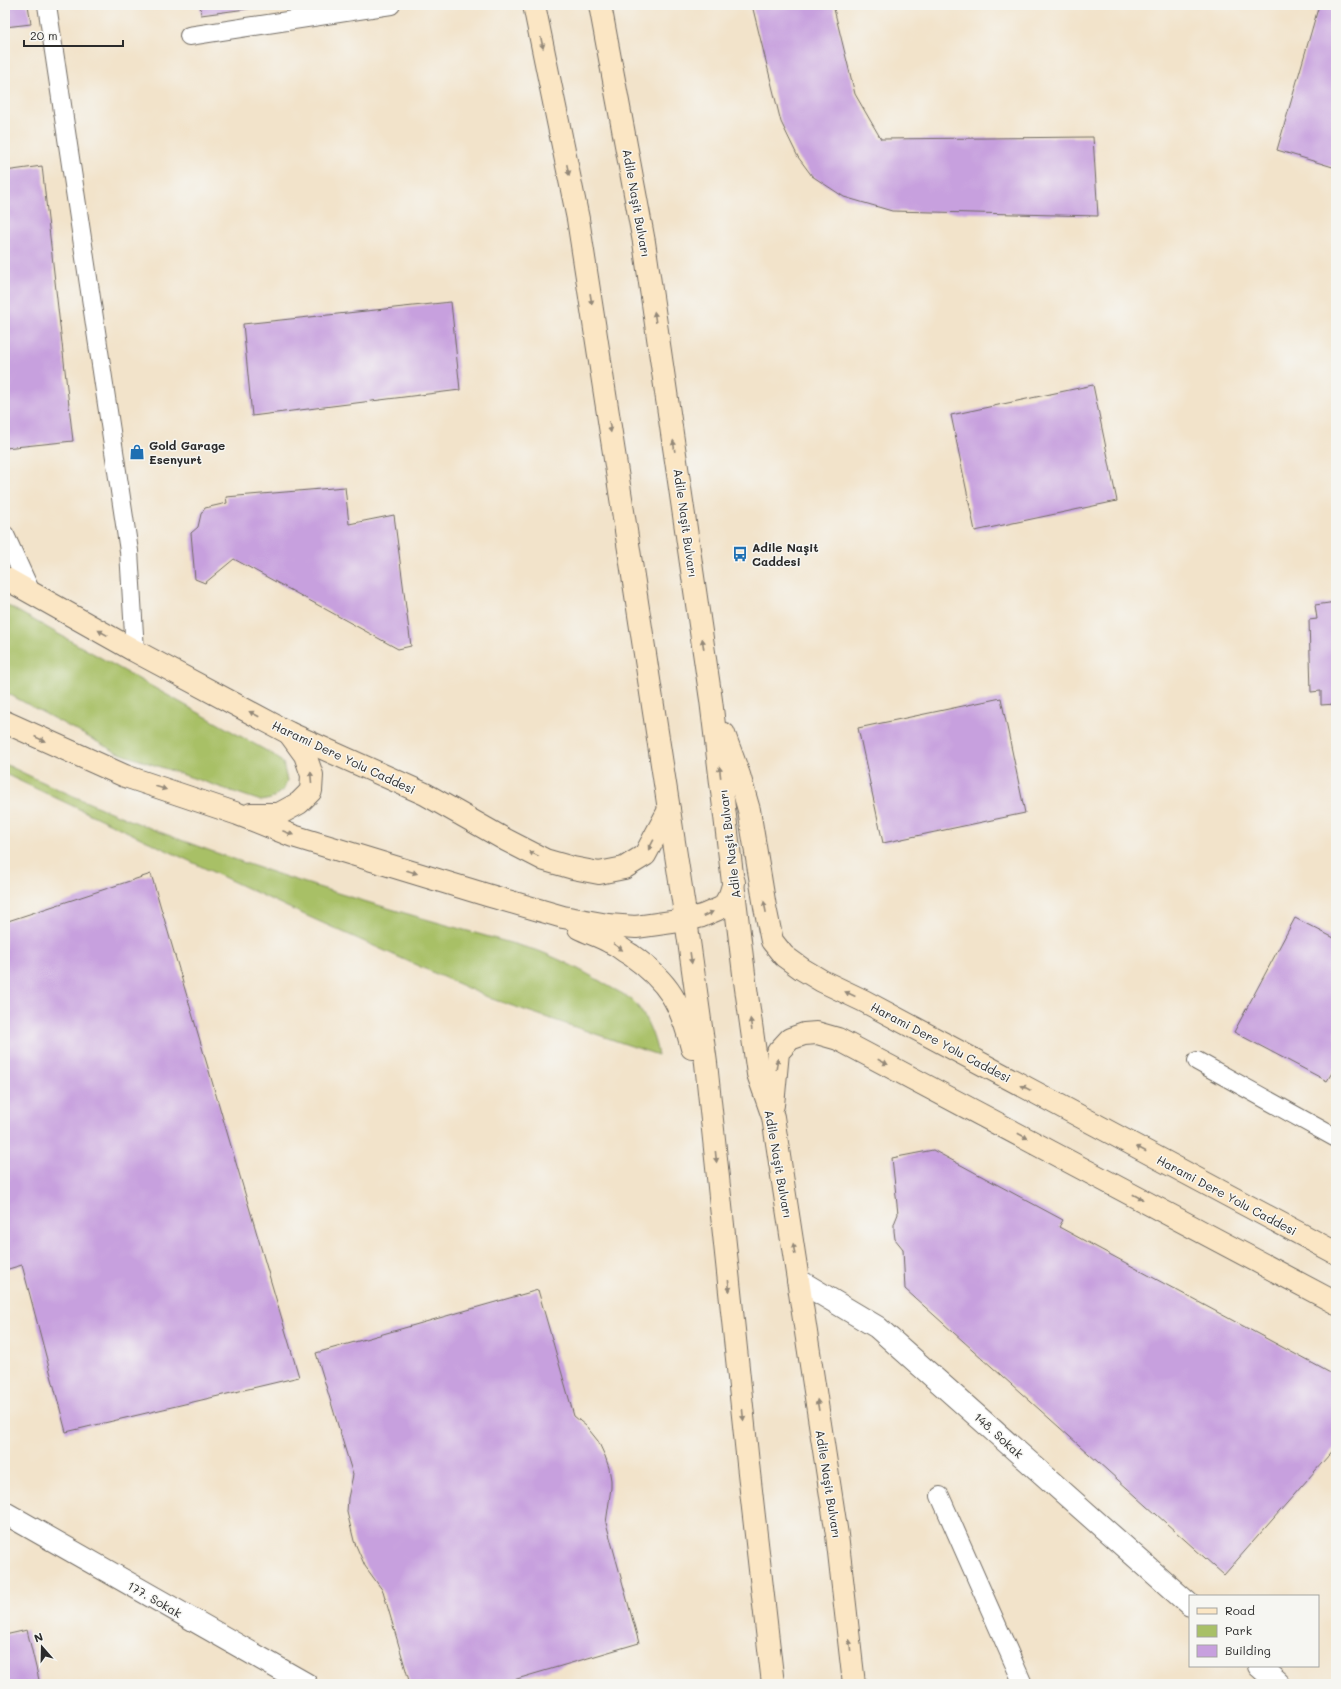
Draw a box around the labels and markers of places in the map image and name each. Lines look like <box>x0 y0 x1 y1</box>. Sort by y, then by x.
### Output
place label: Gold Garage Esenyurt <box>149 437 225 467</box>
shop icon: Gold Garage Esenyurt <box>128 443 146 461</box>
place label: Adile Naşit Caddesi <box>752 539 819 569</box>
bus stop icon: Adile Naşit Caddesi <box>731 545 749 563</box>

